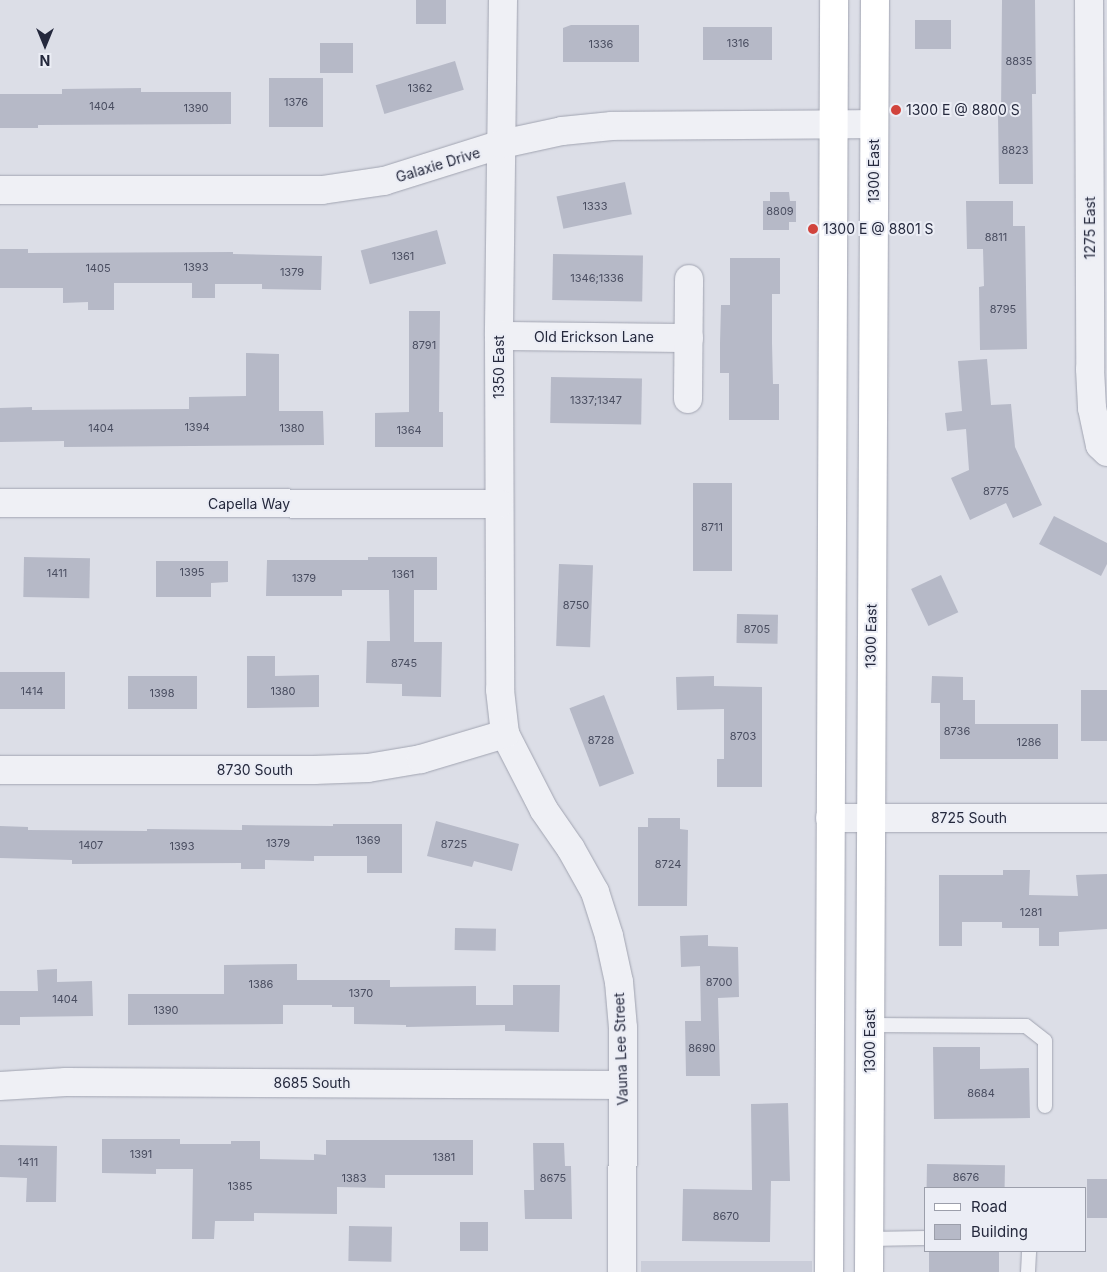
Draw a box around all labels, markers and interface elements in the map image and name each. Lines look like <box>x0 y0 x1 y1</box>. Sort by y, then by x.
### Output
north arrow <box>20 20 70 70</box>
house number: 1316 <box>727 36 749 50</box>
house number: 1336 <box>589 37 613 51</box>
text: N <box>40 52 50 69</box>
house number: 8835 <box>1005 54 1033 68</box>
house number: 1362 <box>408 81 432 95</box>
house number: 1376 <box>284 95 308 109</box>
house number: 1404 <box>89 99 115 113</box>
house number: 1390 <box>183 101 209 115</box>
place label: 1300 E @ 8800 S <box>906 102 1020 118</box>
marker: 1300 E @ 8800 S <box>890 104 902 116</box>
street label: 1300 East <box>866 139 882 203</box>
house number: 8823 <box>1001 143 1029 157</box>
street label: Galaxie Drive <box>394 144 482 186</box>
street label: 1275 East <box>1082 197 1098 259</box>
house number: 1333 <box>583 199 607 213</box>
house number: 8809 <box>766 204 794 218</box>
place label: 1300 E @ 8801 S <box>823 221 934 237</box>
marker: 1300 E @ 8801 S <box>807 223 819 235</box>
house number: 8811 <box>985 230 1007 244</box>
house number: 1361 <box>392 249 414 263</box>
house number: 1393 <box>184 260 208 274</box>
house number: 1405 <box>85 261 111 275</box>
house number: 1379 <box>280 265 304 279</box>
house number: 1346;1336 <box>570 271 624 285</box>
house number: 8795 <box>990 302 1016 316</box>
street label: Old Erickson Lane <box>534 329 654 345</box>
street label: 1350 East <box>491 335 507 399</box>
house number: 8791 <box>412 338 436 352</box>
house number: 1337;1347 <box>570 393 622 407</box>
house number: 1394 <box>184 420 210 434</box>
house number: 1404 <box>88 421 114 435</box>
house number: 1380 <box>279 421 305 435</box>
house number: 1364 <box>396 423 422 437</box>
house number: 8775 <box>983 484 1009 498</box>
street label: Capella Way <box>208 496 290 512</box>
house number: 8711 <box>701 520 723 534</box>
house number: 1395 <box>180 565 204 579</box>
house number: 1411 <box>47 566 67 580</box>
house number: 1361 <box>392 567 414 581</box>
house number: 1379 <box>292 571 316 585</box>
house number: 8750 <box>563 598 589 612</box>
street label: 1300 East <box>862 604 880 668</box>
house number: 8705 <box>744 622 770 636</box>
house number: 8745 <box>391 656 417 670</box>
house number: 1414 <box>21 684 43 698</box>
house number: 1380 <box>270 684 296 698</box>
house number: 1398 <box>150 686 174 700</box>
house number: 8736 <box>944 724 970 738</box>
house number: 8703 <box>730 729 756 743</box>
house number: 8728 <box>588 733 614 747</box>
house number: 1286 <box>1017 735 1041 749</box>
street label: 8730 South <box>217 762 293 778</box>
street label: 8725 South <box>931 810 1007 826</box>
house number: 1369 <box>356 833 380 847</box>
house number: 1379 <box>266 836 290 850</box>
house number: 8725 <box>441 837 467 851</box>
house number: 1407 <box>79 838 103 852</box>
house number: 1393 <box>170 839 194 853</box>
house number: 8724 <box>655 857 681 871</box>
house number: 1281 <box>1020 905 1042 919</box>
house number: 8700 <box>706 975 732 989</box>
house number: 1386 <box>249 977 273 991</box>
house number: 1370 <box>349 986 373 1000</box>
house number: 1404 <box>52 992 78 1006</box>
street label: Vauna Lee Street <box>611 992 631 1106</box>
house number: 1390 <box>153 1003 179 1017</box>
street label: 1300 East <box>862 1009 878 1073</box>
house number: 8690 <box>688 1041 716 1055</box>
street label: 8685 South <box>274 1075 350 1091</box>
house number: 8684 <box>967 1086 995 1100</box>
house number: 1391 <box>130 1147 152 1161</box>
house number: 1381 <box>433 1150 455 1164</box>
house number: 1411 <box>18 1155 38 1169</box>
house number: 8676 <box>953 1170 979 1184</box>
house number: 1383 <box>342 1171 366 1185</box>
house number: 8675 <box>540 1171 566 1185</box>
house number: 1385 <box>228 1179 252 1193</box>
legend <box>924 1187 1087 1252</box>
text: Road <box>971 1197 1007 1216</box>
house number: 8670 <box>713 1209 739 1223</box>
text: Building <box>971 1222 1028 1241</box>

